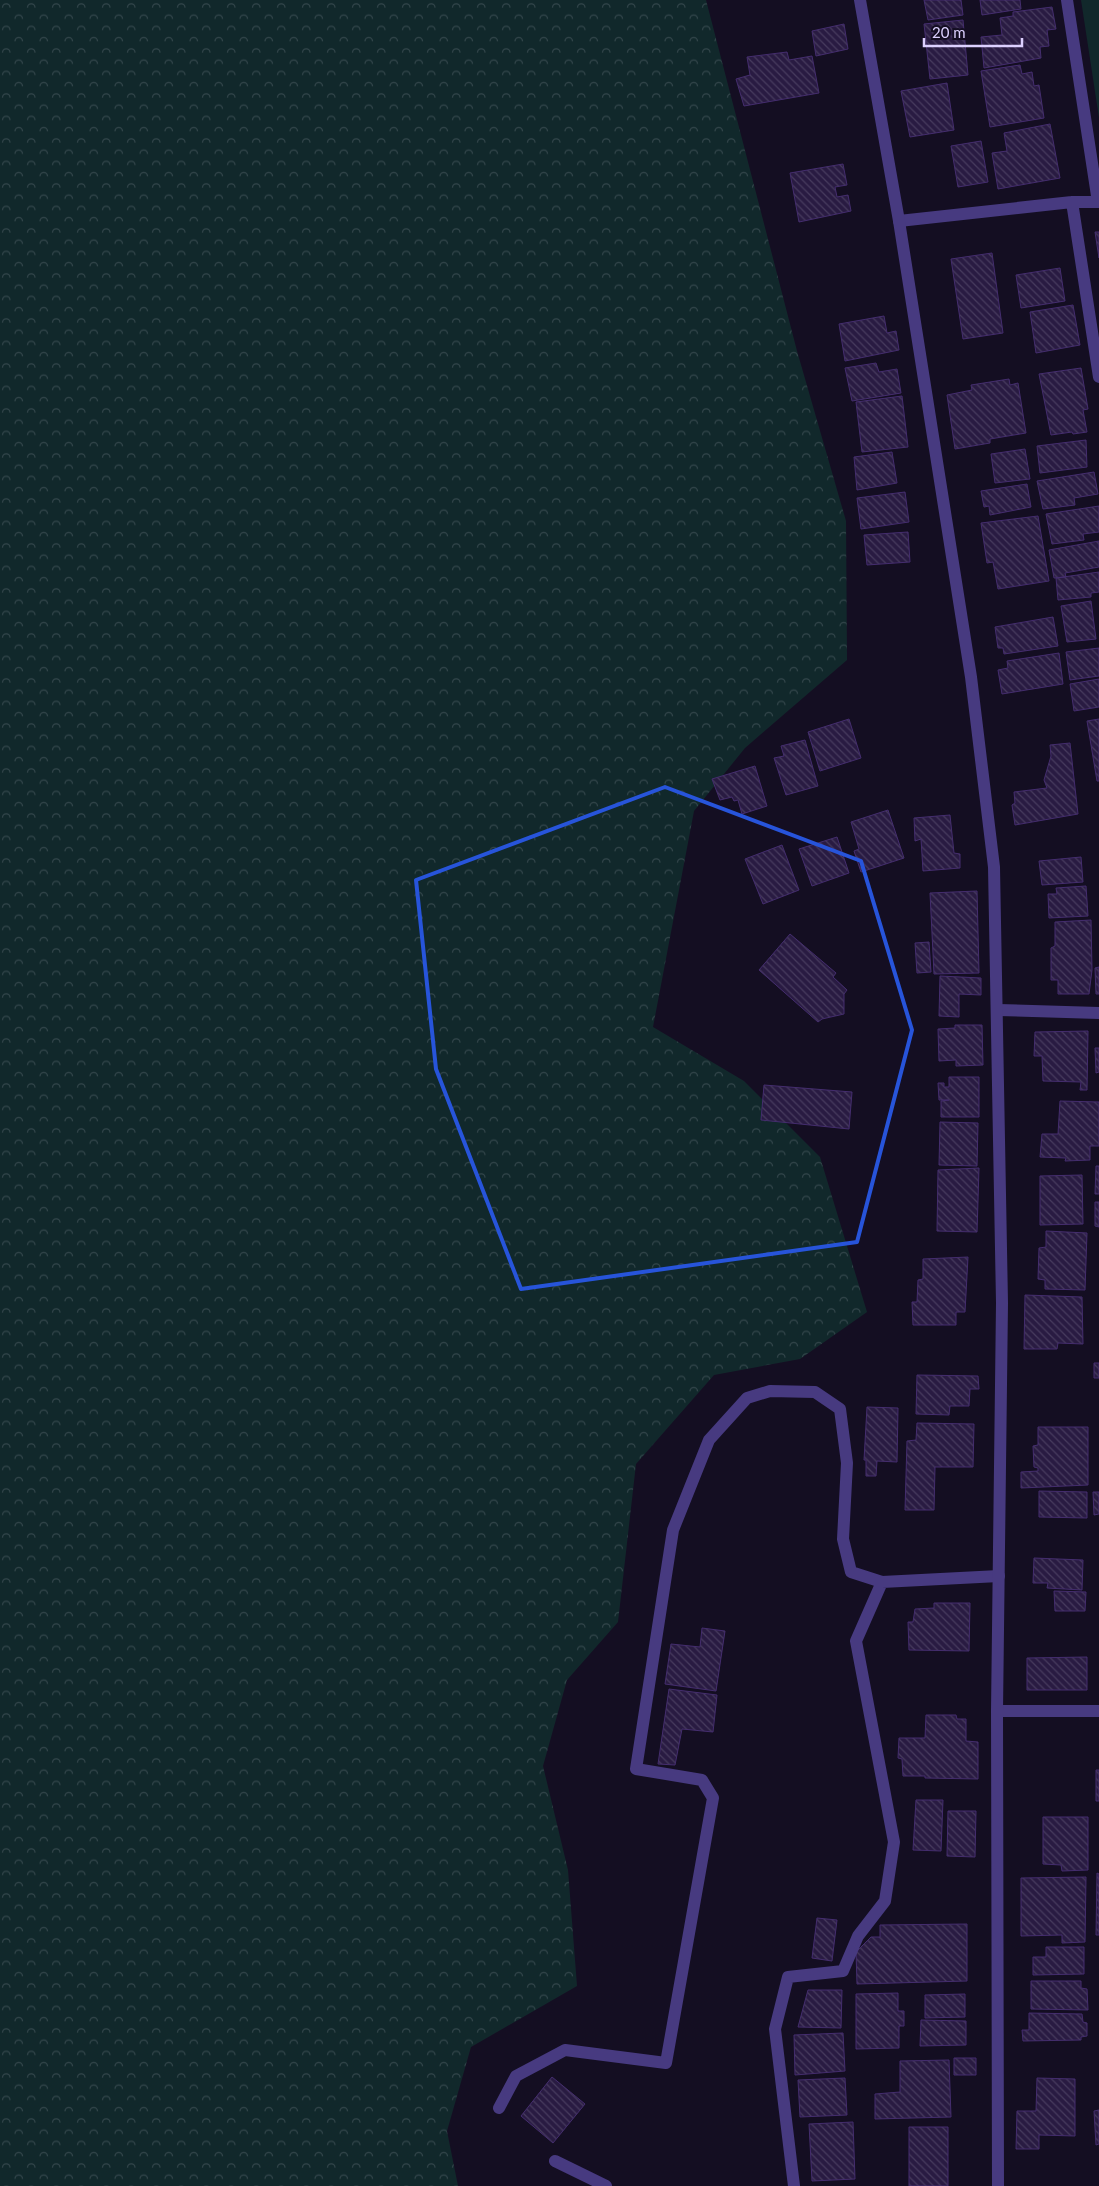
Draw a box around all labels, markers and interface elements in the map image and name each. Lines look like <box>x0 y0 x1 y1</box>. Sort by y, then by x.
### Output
scale bar <box>924 15 1022 47</box>
text: 20 m <box>932 23 966 41</box>

